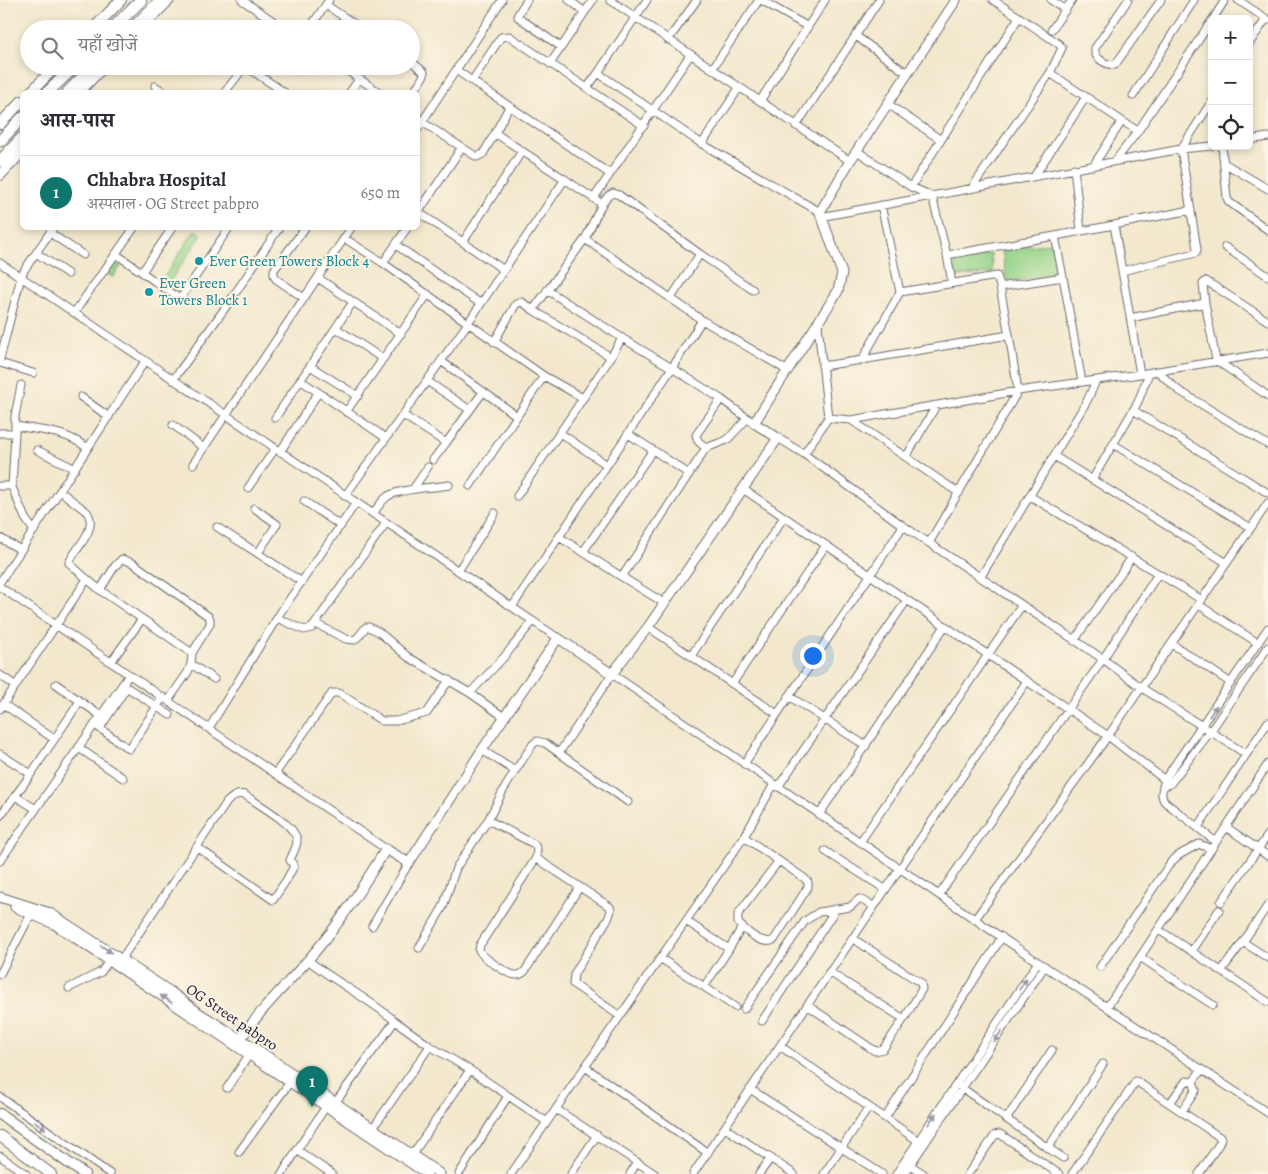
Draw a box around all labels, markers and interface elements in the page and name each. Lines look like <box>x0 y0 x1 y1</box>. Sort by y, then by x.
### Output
map controls <box>1208 15 1253 150</box>
button: + <box>1208 15 1253 60</box>
search box <box>20 20 420 75</box>
text: यहाँ खोजें <box>78 32 137 58</box>
icon: search <box>38 34 66 62</box>
button: − <box>1208 60 1253 105</box>
button: locate <box>1208 105 1253 150</box>
text: आस-पास <box>40 106 114 134</box>
text: Chhabra Hospital <box>87 167 226 193</box>
text: 1 <box>53 182 59 204</box>
text: 650 m <box>361 182 400 204</box>
text: अस्पताल · OG Street pabpro <box>87 193 259 215</box>
place label: Ever Green Towers Block 4 <box>209 251 369 271</box>
marker: Ever Green Towers Block 4 <box>193 255 205 267</box>
place label: Ever Green Towers Block 1 <box>159 273 247 310</box>
marker: Ever Green Towers Block 1 <box>143 286 155 298</box>
your location <box>800 643 826 669</box>
one-way arrow <box>1208 704 1217 717</box>
one-way arrow <box>99 944 112 954</box>
one-way arrow <box>1018 977 1028 991</box>
street label: OG Street pabpro <box>182 979 282 1055</box>
one-way arrow <box>160 995 173 1004</box>
one-way arrow <box>993 1029 1003 1042</box>
pin: 1 <box>296 1066 328 1107</box>
one-way arrow <box>927 1112 937 1125</box>
one-way arrow <box>33 1120 47 1130</box>

